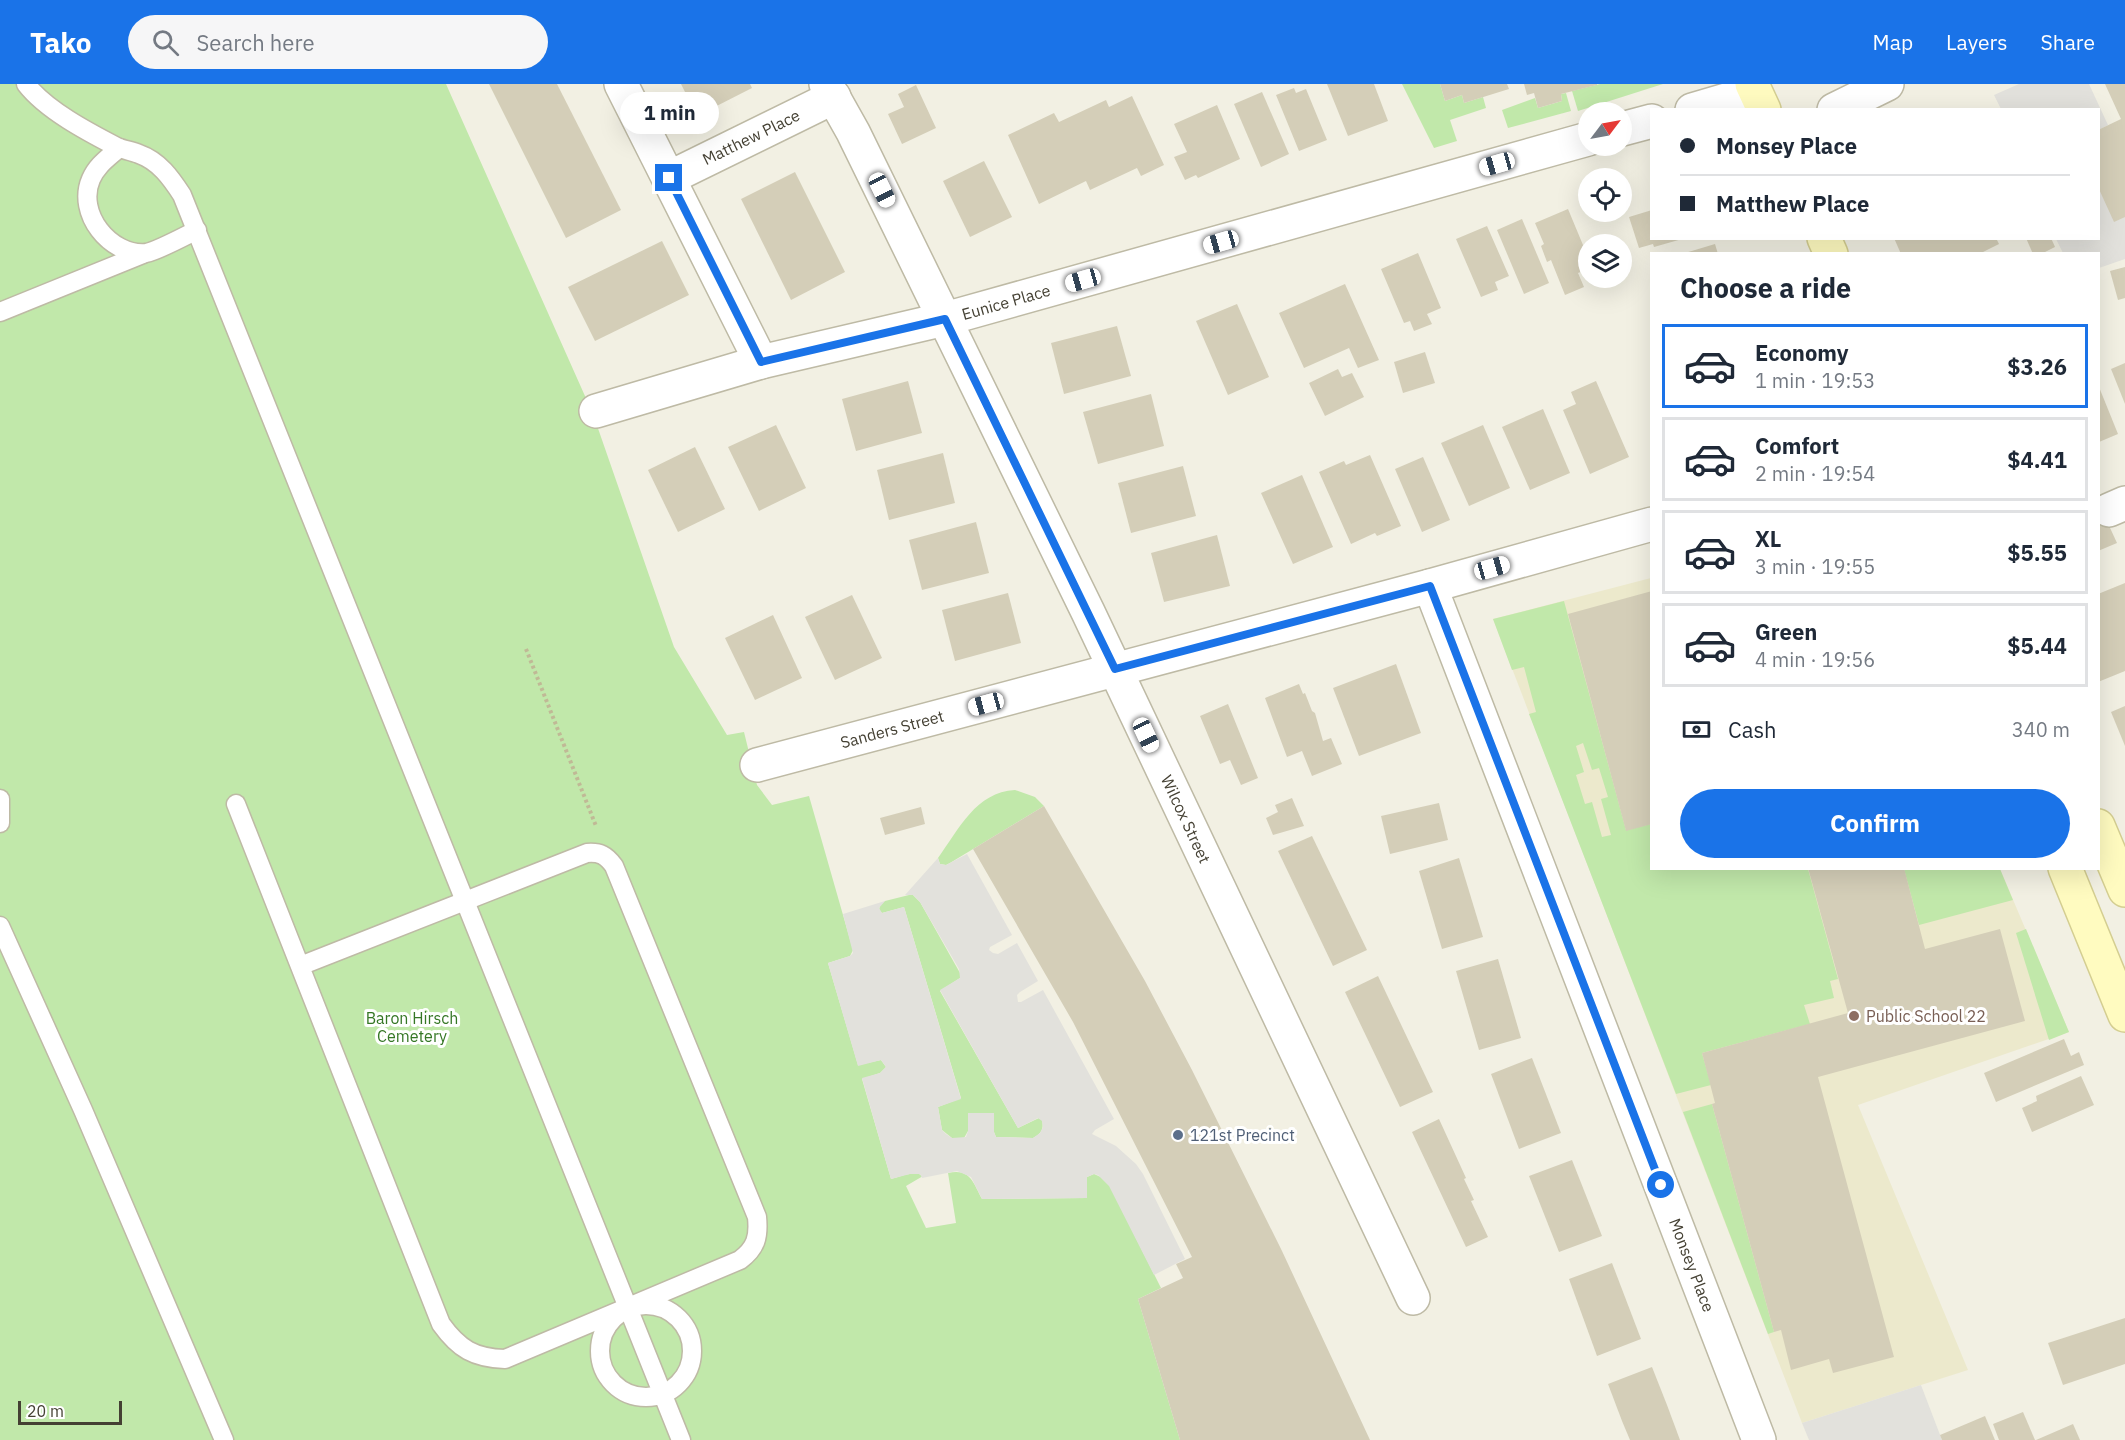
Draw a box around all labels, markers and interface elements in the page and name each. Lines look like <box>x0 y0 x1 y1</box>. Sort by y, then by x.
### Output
search box <box>128 15 548 69</box>
text: Tako <box>30 24 92 61</box>
icon: search <box>149 26 182 59</box>
text: Search here <box>197 28 314 57</box>
text: Map <box>1873 28 1913 56</box>
text: Layers <box>1946 28 2008 56</box>
text: Share <box>2041 28 2095 56</box>
callout: 1 min <box>620 91 718 133</box>
text: 1 min <box>643 99 696 126</box>
north arrow <box>1578 102 1632 156</box>
map controls <box>1578 102 1632 288</box>
street label: Matthew Place <box>699 105 803 169</box>
text: Monsey Place <box>1716 131 1857 160</box>
car <box>1477 150 1517 178</box>
route end <box>655 164 682 191</box>
button: locate <box>1578 168 1632 222</box>
car <box>866 170 898 210</box>
text: Matthew Place <box>1716 189 1869 218</box>
car <box>1201 228 1241 256</box>
button: layers <box>1578 234 1632 288</box>
car <box>1063 266 1103 294</box>
text: Choose a ride <box>1680 270 1851 305</box>
street label: Eunice Place <box>959 280 1053 324</box>
text: Economy <box>1755 338 1849 367</box>
icon: car <box>1683 339 1737 393</box>
text: $3.26 <box>2007 352 2067 381</box>
text: 1 min · 19:53 <box>1755 367 1875 394</box>
text: Comfort <box>1755 431 1839 460</box>
icon: car <box>1683 432 1737 486</box>
text: $4.41 <box>2007 445 2067 474</box>
text: 2 min · 19:54 <box>1755 460 1875 487</box>
text: XL <box>1755 524 1781 553</box>
icon: car <box>1683 525 1737 579</box>
text: $5.55 <box>2007 538 2067 567</box>
text: 3 min · 19:55 <box>1755 553 1875 580</box>
car <box>1472 554 1512 582</box>
text: Green <box>1755 617 1817 646</box>
icon: car <box>1683 618 1737 672</box>
text: $5.44 <box>2007 631 2067 660</box>
text: 4 min · 19:56 <box>1755 646 1875 673</box>
car <box>966 691 1006 717</box>
street label: Sanders Street <box>838 706 946 752</box>
icon: cash <box>1680 713 1713 746</box>
car <box>1130 715 1162 755</box>
text: Cash <box>1728 715 1777 744</box>
text: 340 m <box>2012 716 2070 743</box>
street label: Wilcox Street <box>1157 772 1215 866</box>
button: Confirm <box>1680 789 2070 858</box>
place label: Public School 22 <box>1866 1006 1986 1026</box>
park label: Baron Hirsch Cemetery <box>366 1008 458 1046</box>
marker: Public School 22 <box>1847 1009 1861 1023</box>
place label: 121st Precinct <box>1190 1125 1295 1145</box>
marker: 121st Precinct <box>1171 1128 1185 1142</box>
route start <box>1647 1171 1674 1198</box>
street label: Monsey Place <box>1665 1215 1719 1315</box>
scale bar <box>18 1398 122 1426</box>
text: 20 m <box>27 1401 64 1421</box>

